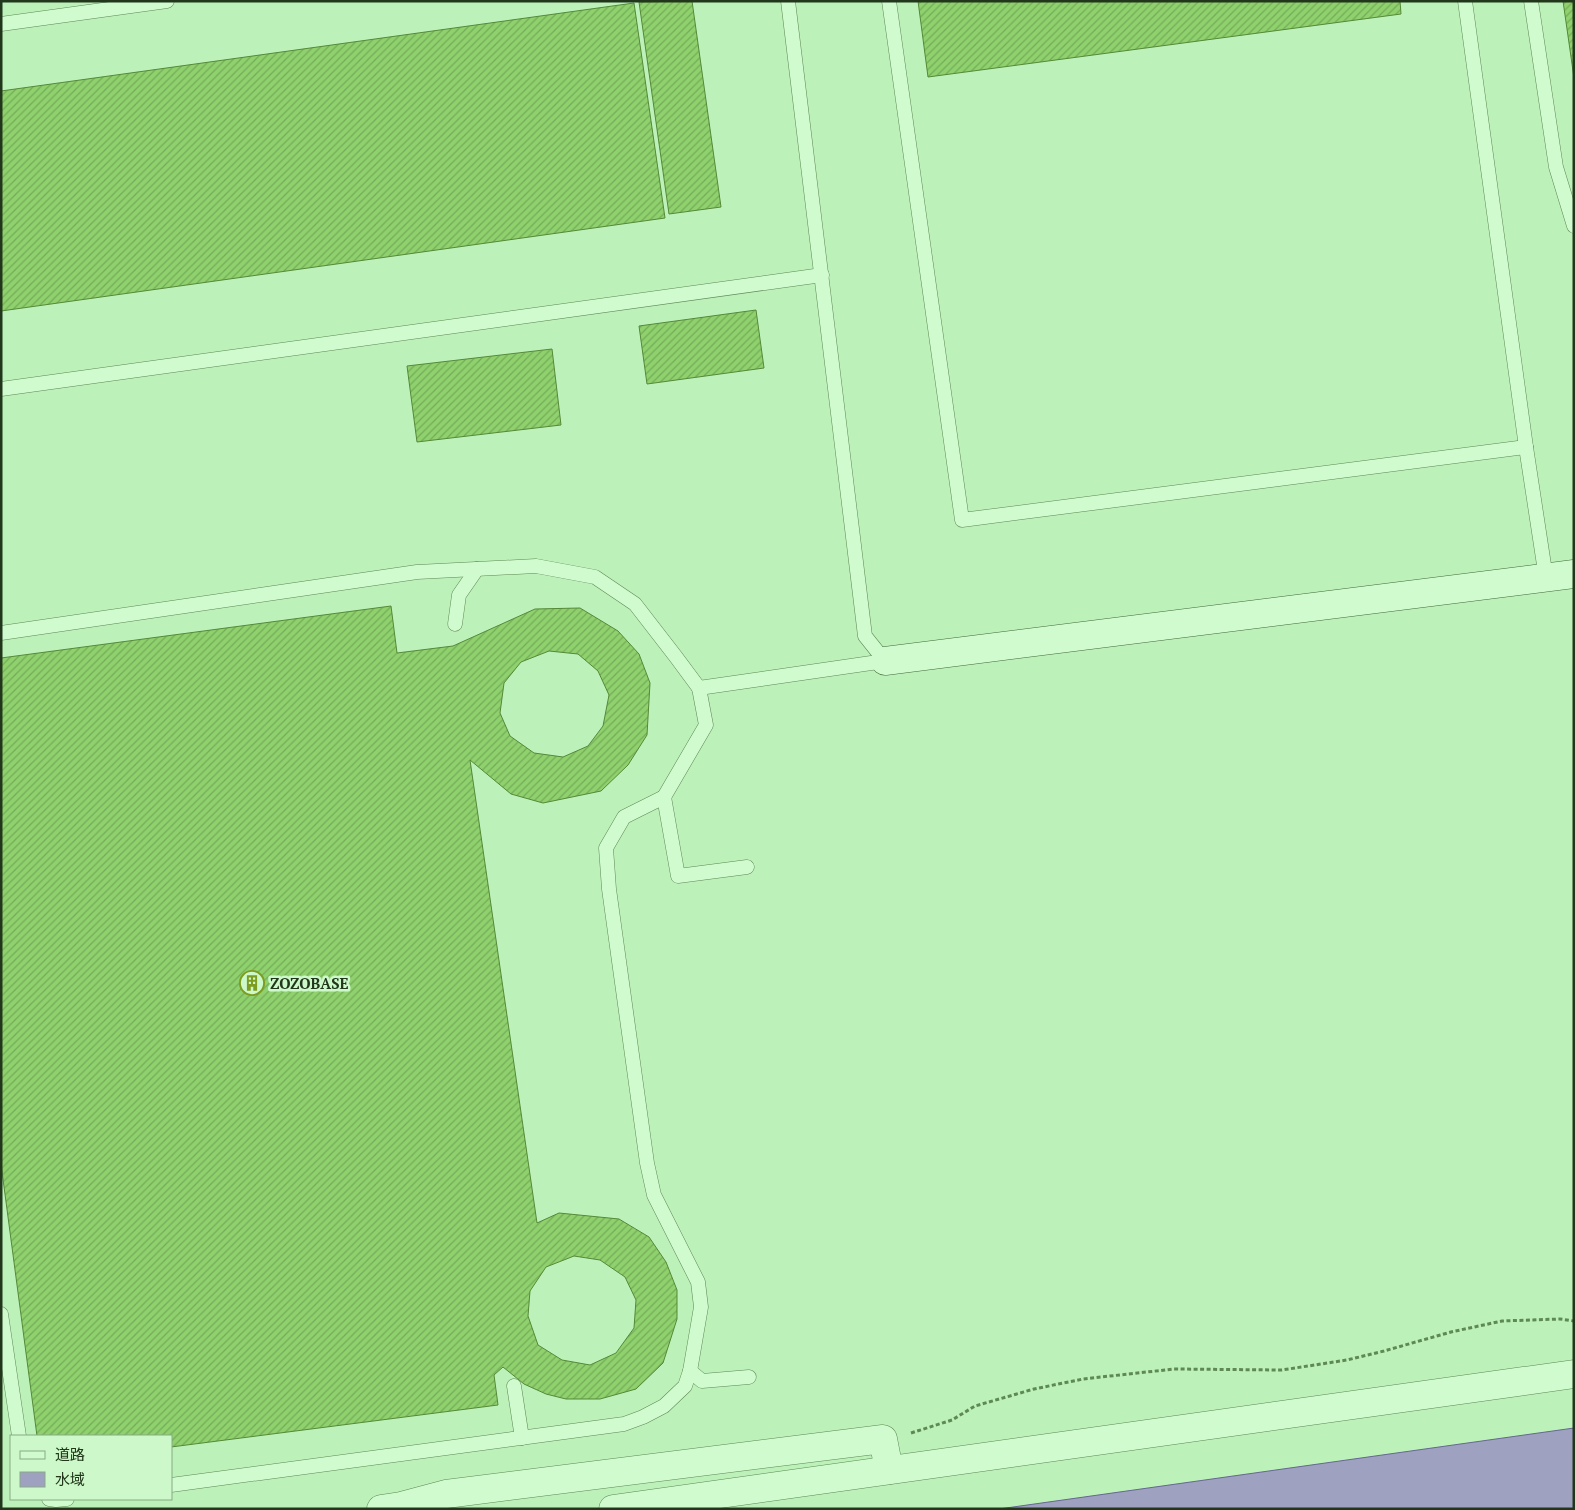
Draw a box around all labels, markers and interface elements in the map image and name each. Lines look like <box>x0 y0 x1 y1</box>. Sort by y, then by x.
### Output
building icon: ZOZOBASE <box>239 970 265 996</box>
place label: ZOZOBASE <box>270 973 349 993</box>
legend <box>10 1435 172 1500</box>
text: 道路 <box>55 1444 85 1464</box>
text: 水域 <box>55 1469 85 1489</box>

